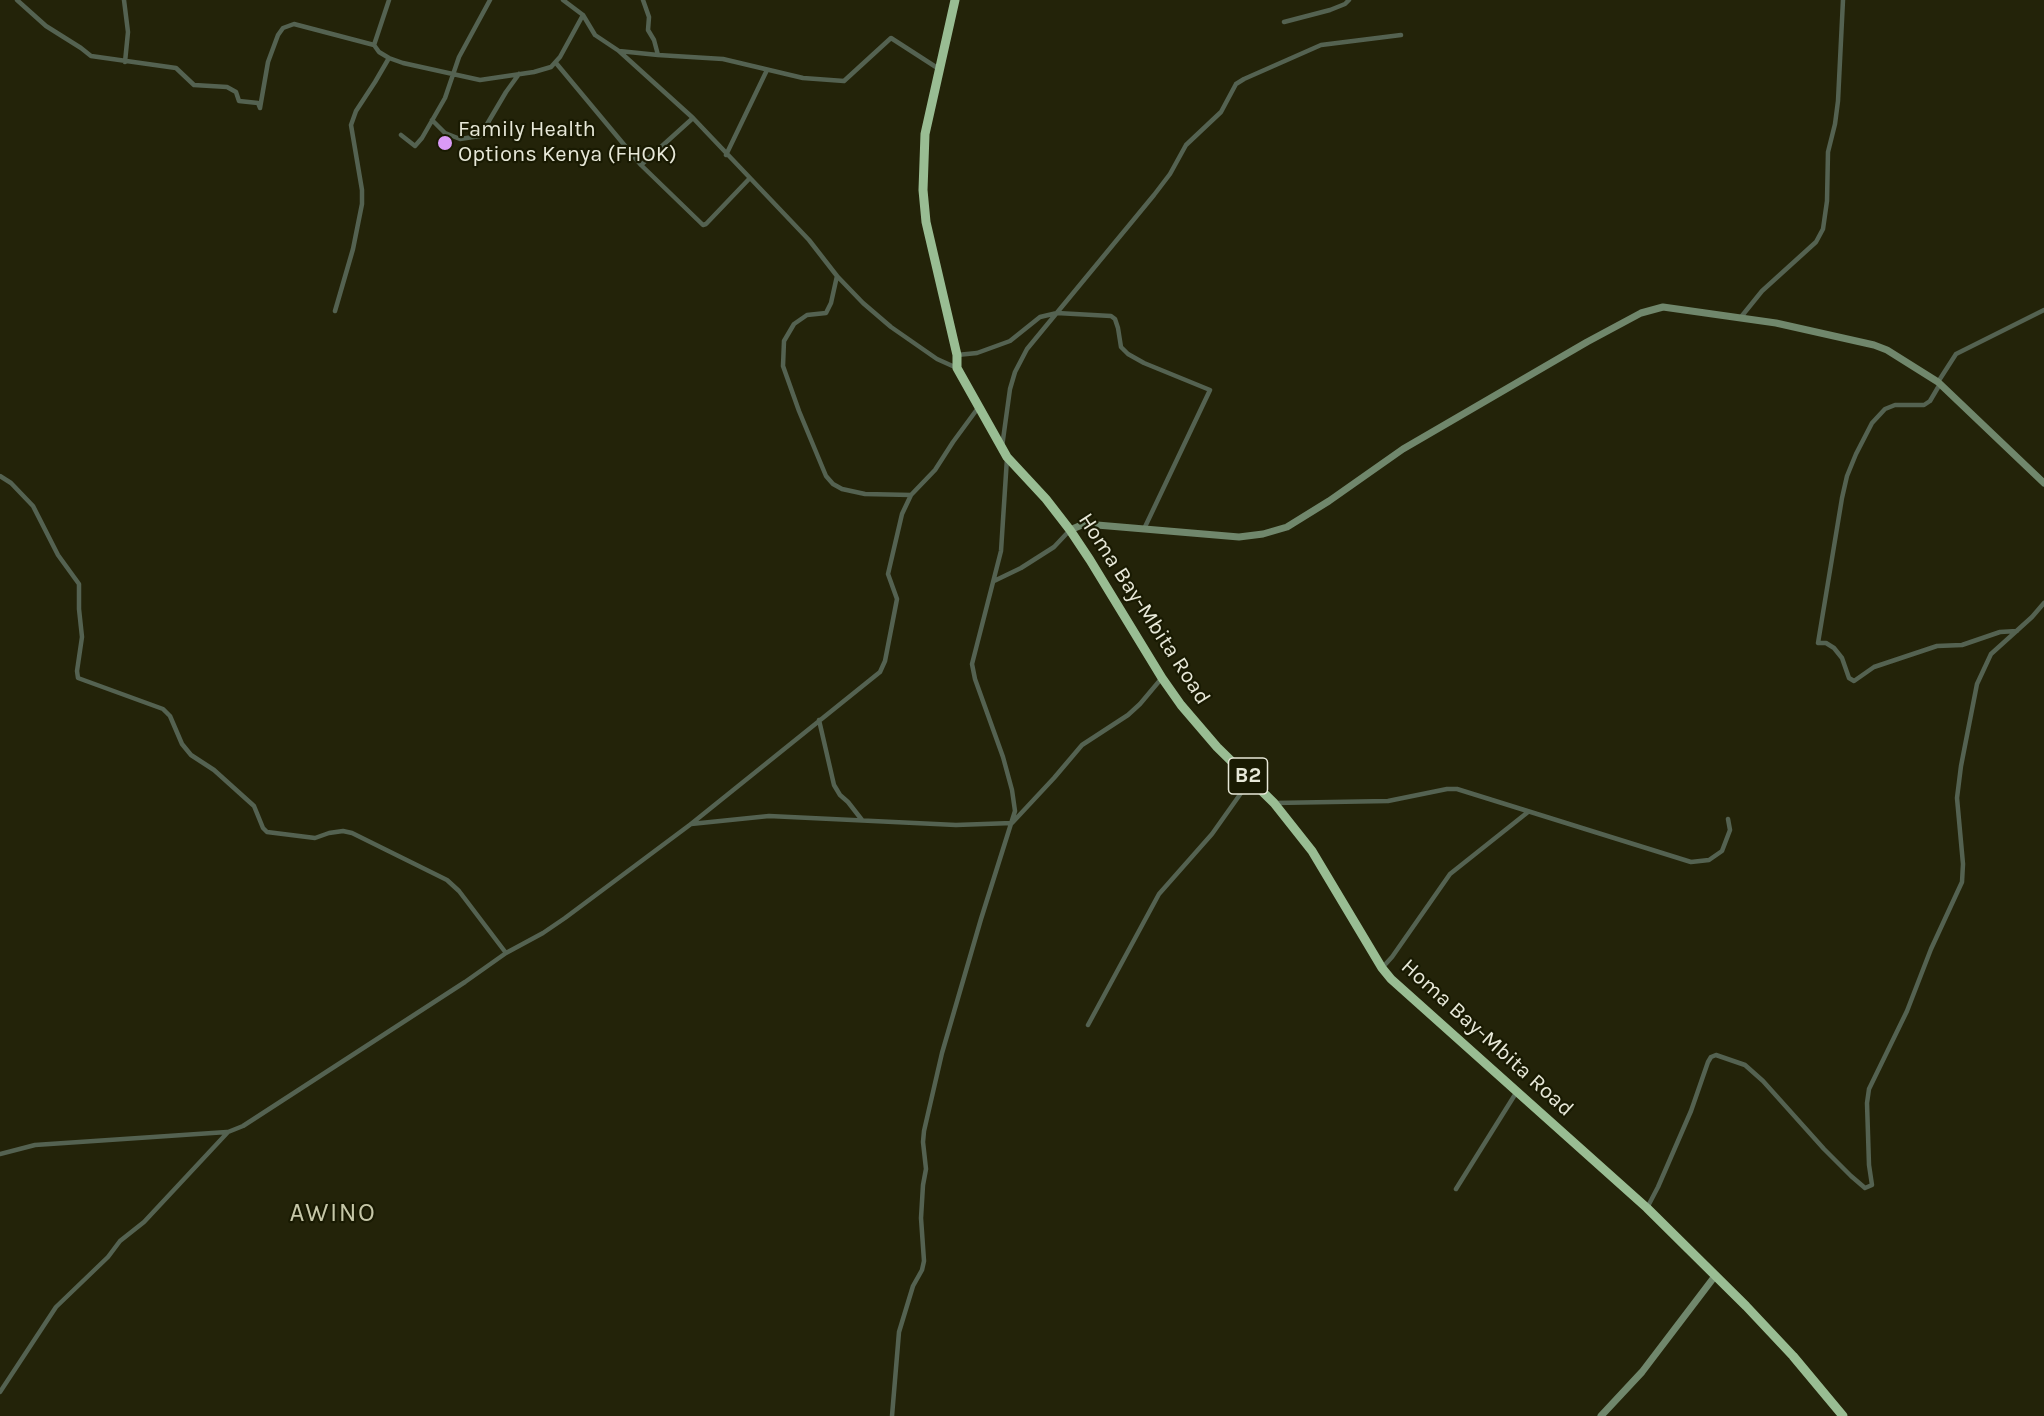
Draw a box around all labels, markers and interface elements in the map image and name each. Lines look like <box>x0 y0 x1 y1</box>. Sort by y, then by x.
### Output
place label: Family Health Options Kenya (FHOK) <box>458 117 677 168</box>
marker: Family Health Options Kenya (FHOK) <box>436 134 454 152</box>
street label: Homa Bay-Mbita Road <box>1072 508 1216 710</box>
road number: B2 <box>1228 758 1268 794</box>
street label: Homa Bay-Mbita Road <box>1395 954 1579 1122</box>
district label: AWINO <box>290 1198 376 1230</box>

